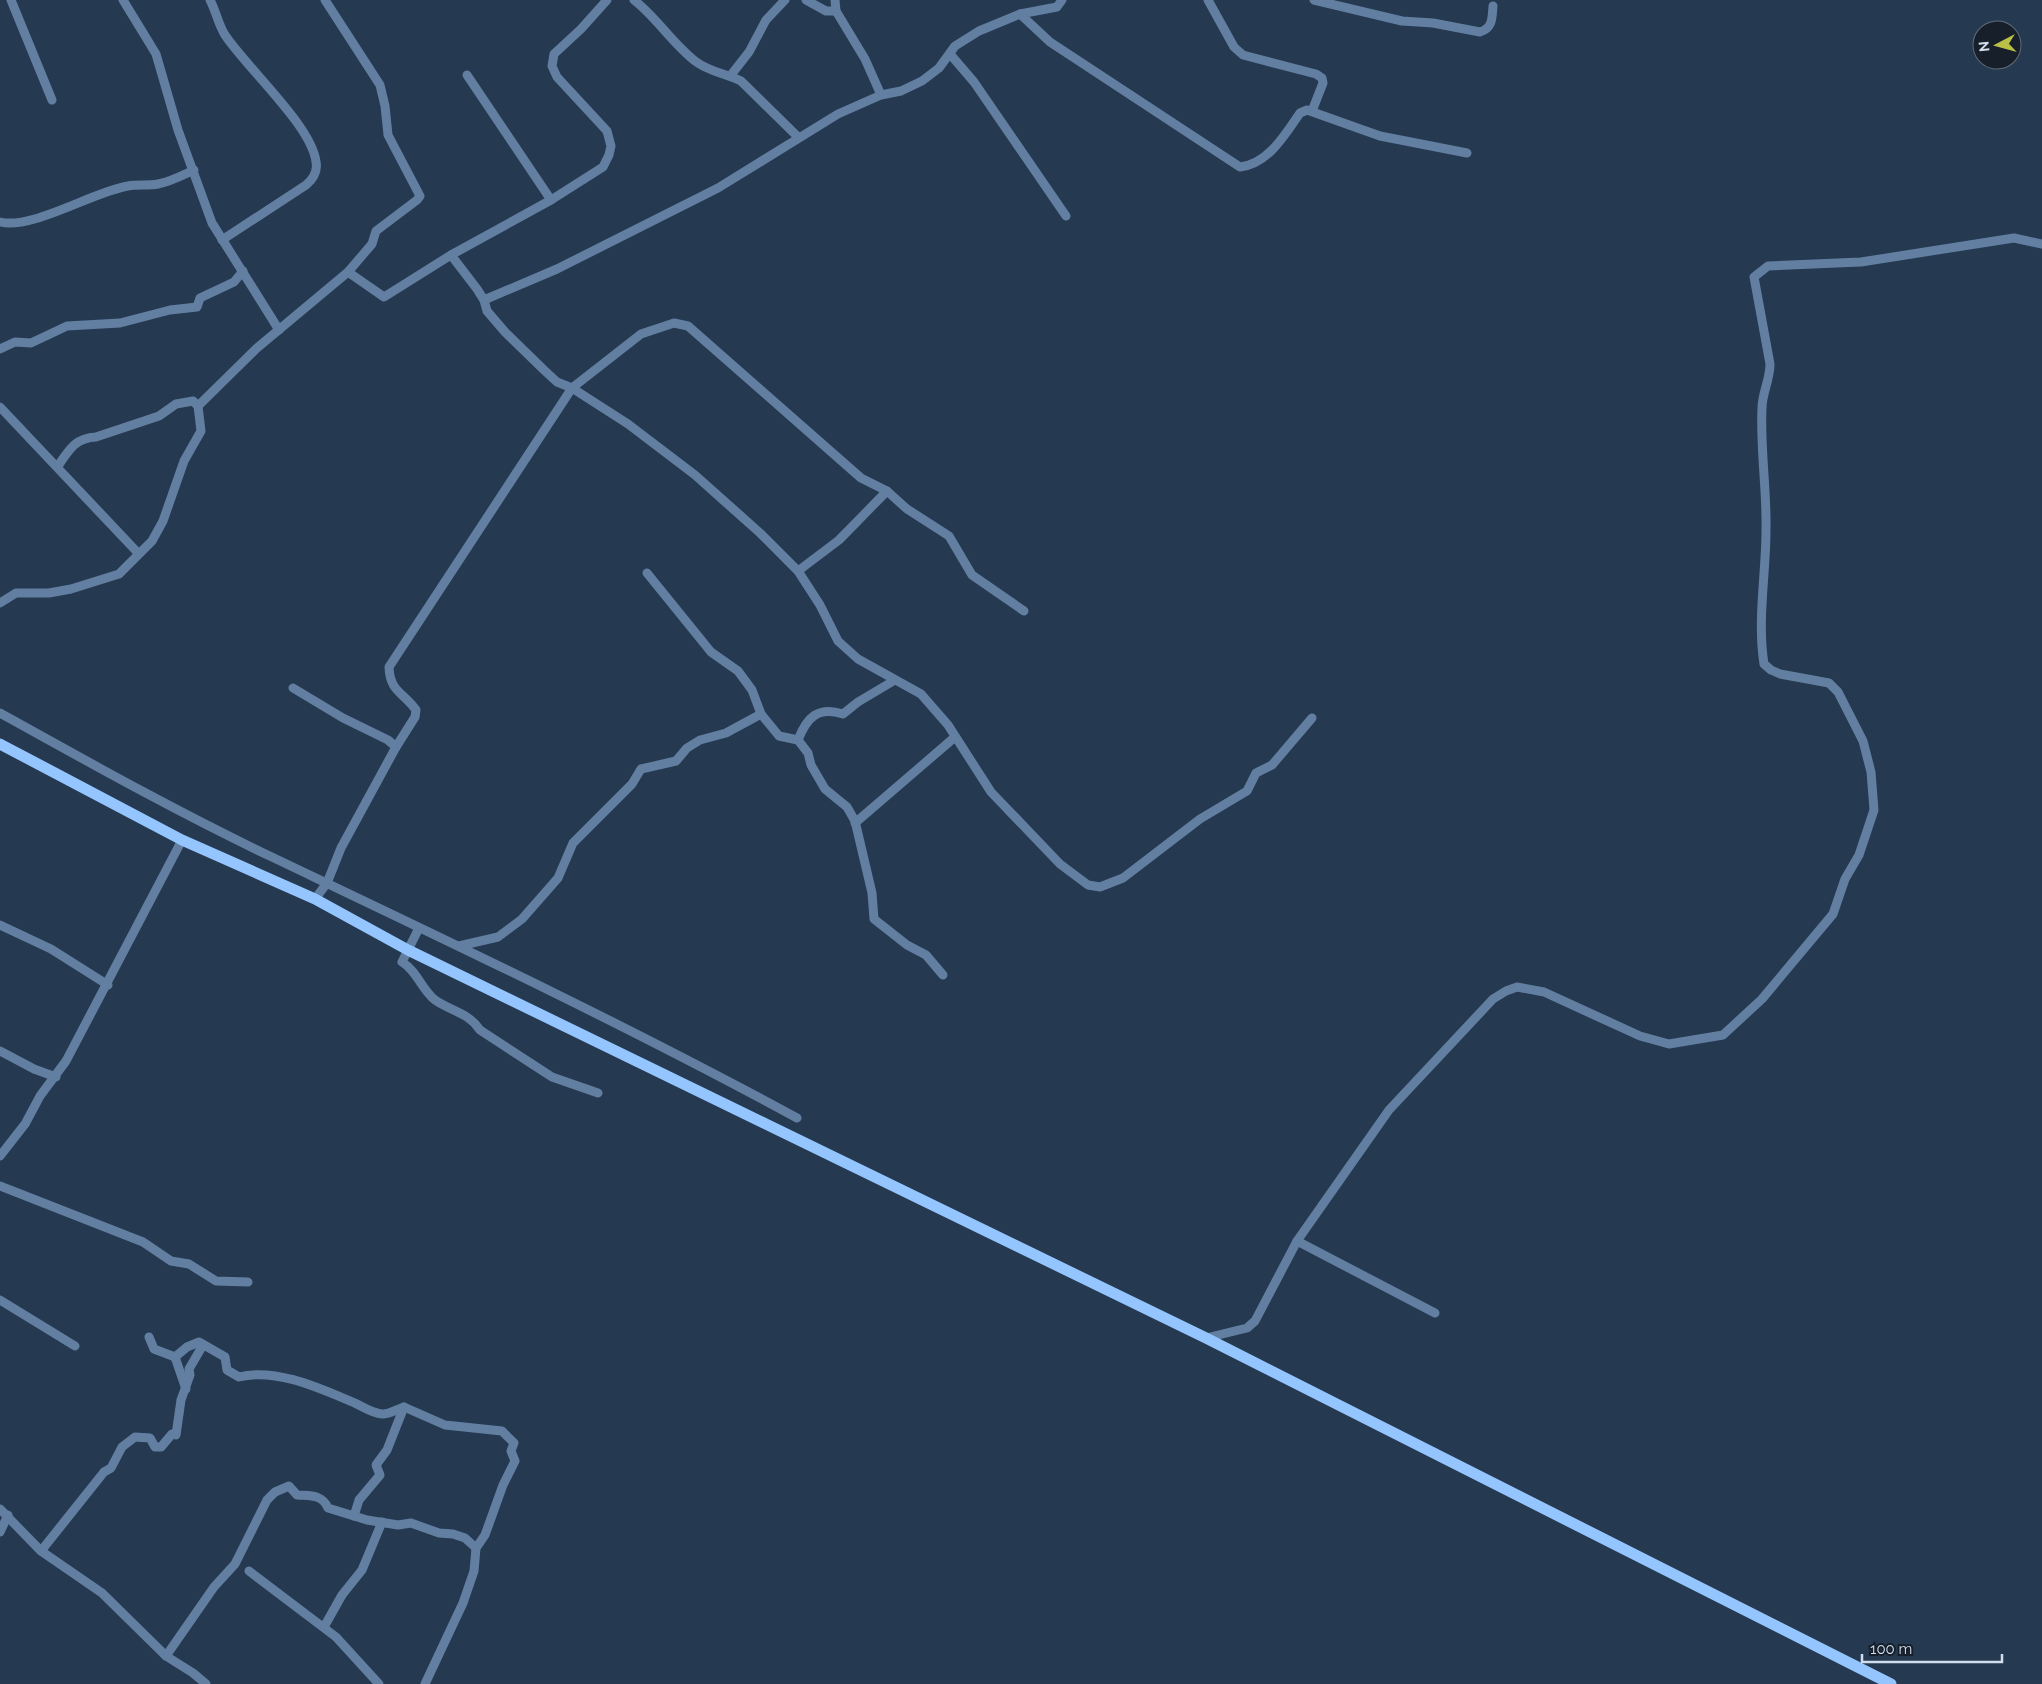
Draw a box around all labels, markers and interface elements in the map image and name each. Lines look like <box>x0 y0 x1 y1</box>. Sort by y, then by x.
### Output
north arrow <box>1972 20 2022 70</box>
text: N <box>1976 40 1993 53</box>
scale bar <box>1862 1632 2002 1664</box>
text: 100 m <box>1870 1640 1912 1658</box>

